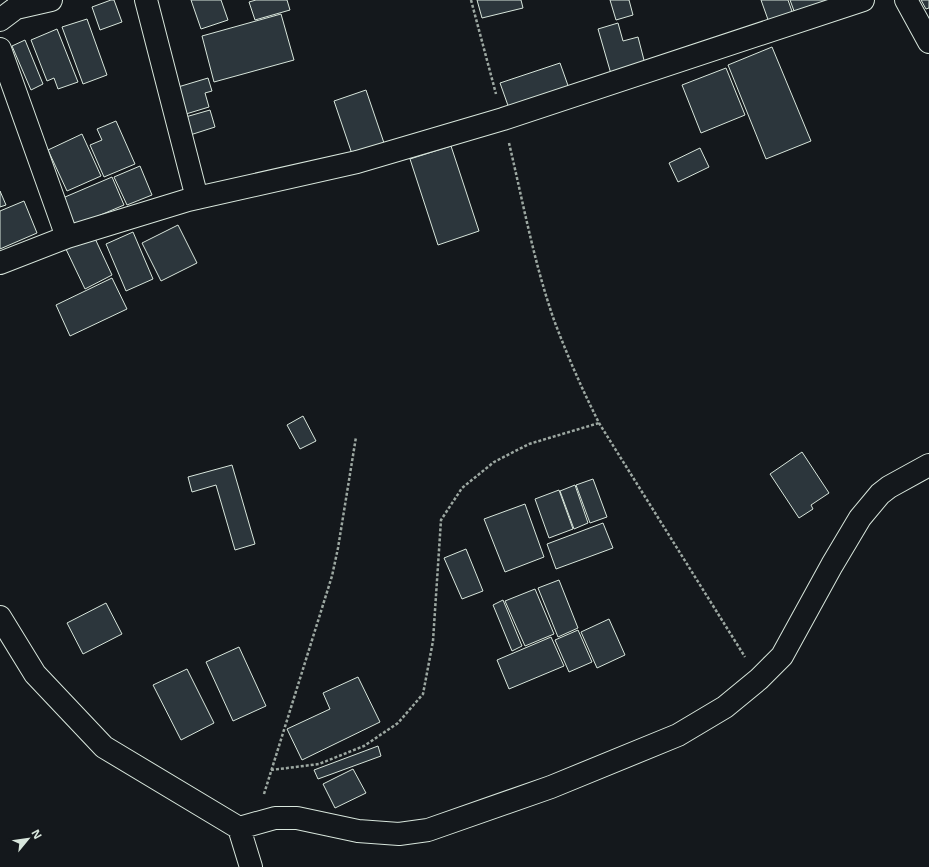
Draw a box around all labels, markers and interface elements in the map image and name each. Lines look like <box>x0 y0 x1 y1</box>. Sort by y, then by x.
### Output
north arrow <box>8 819 48 859</box>
text: N <box>28 826 46 841</box>

